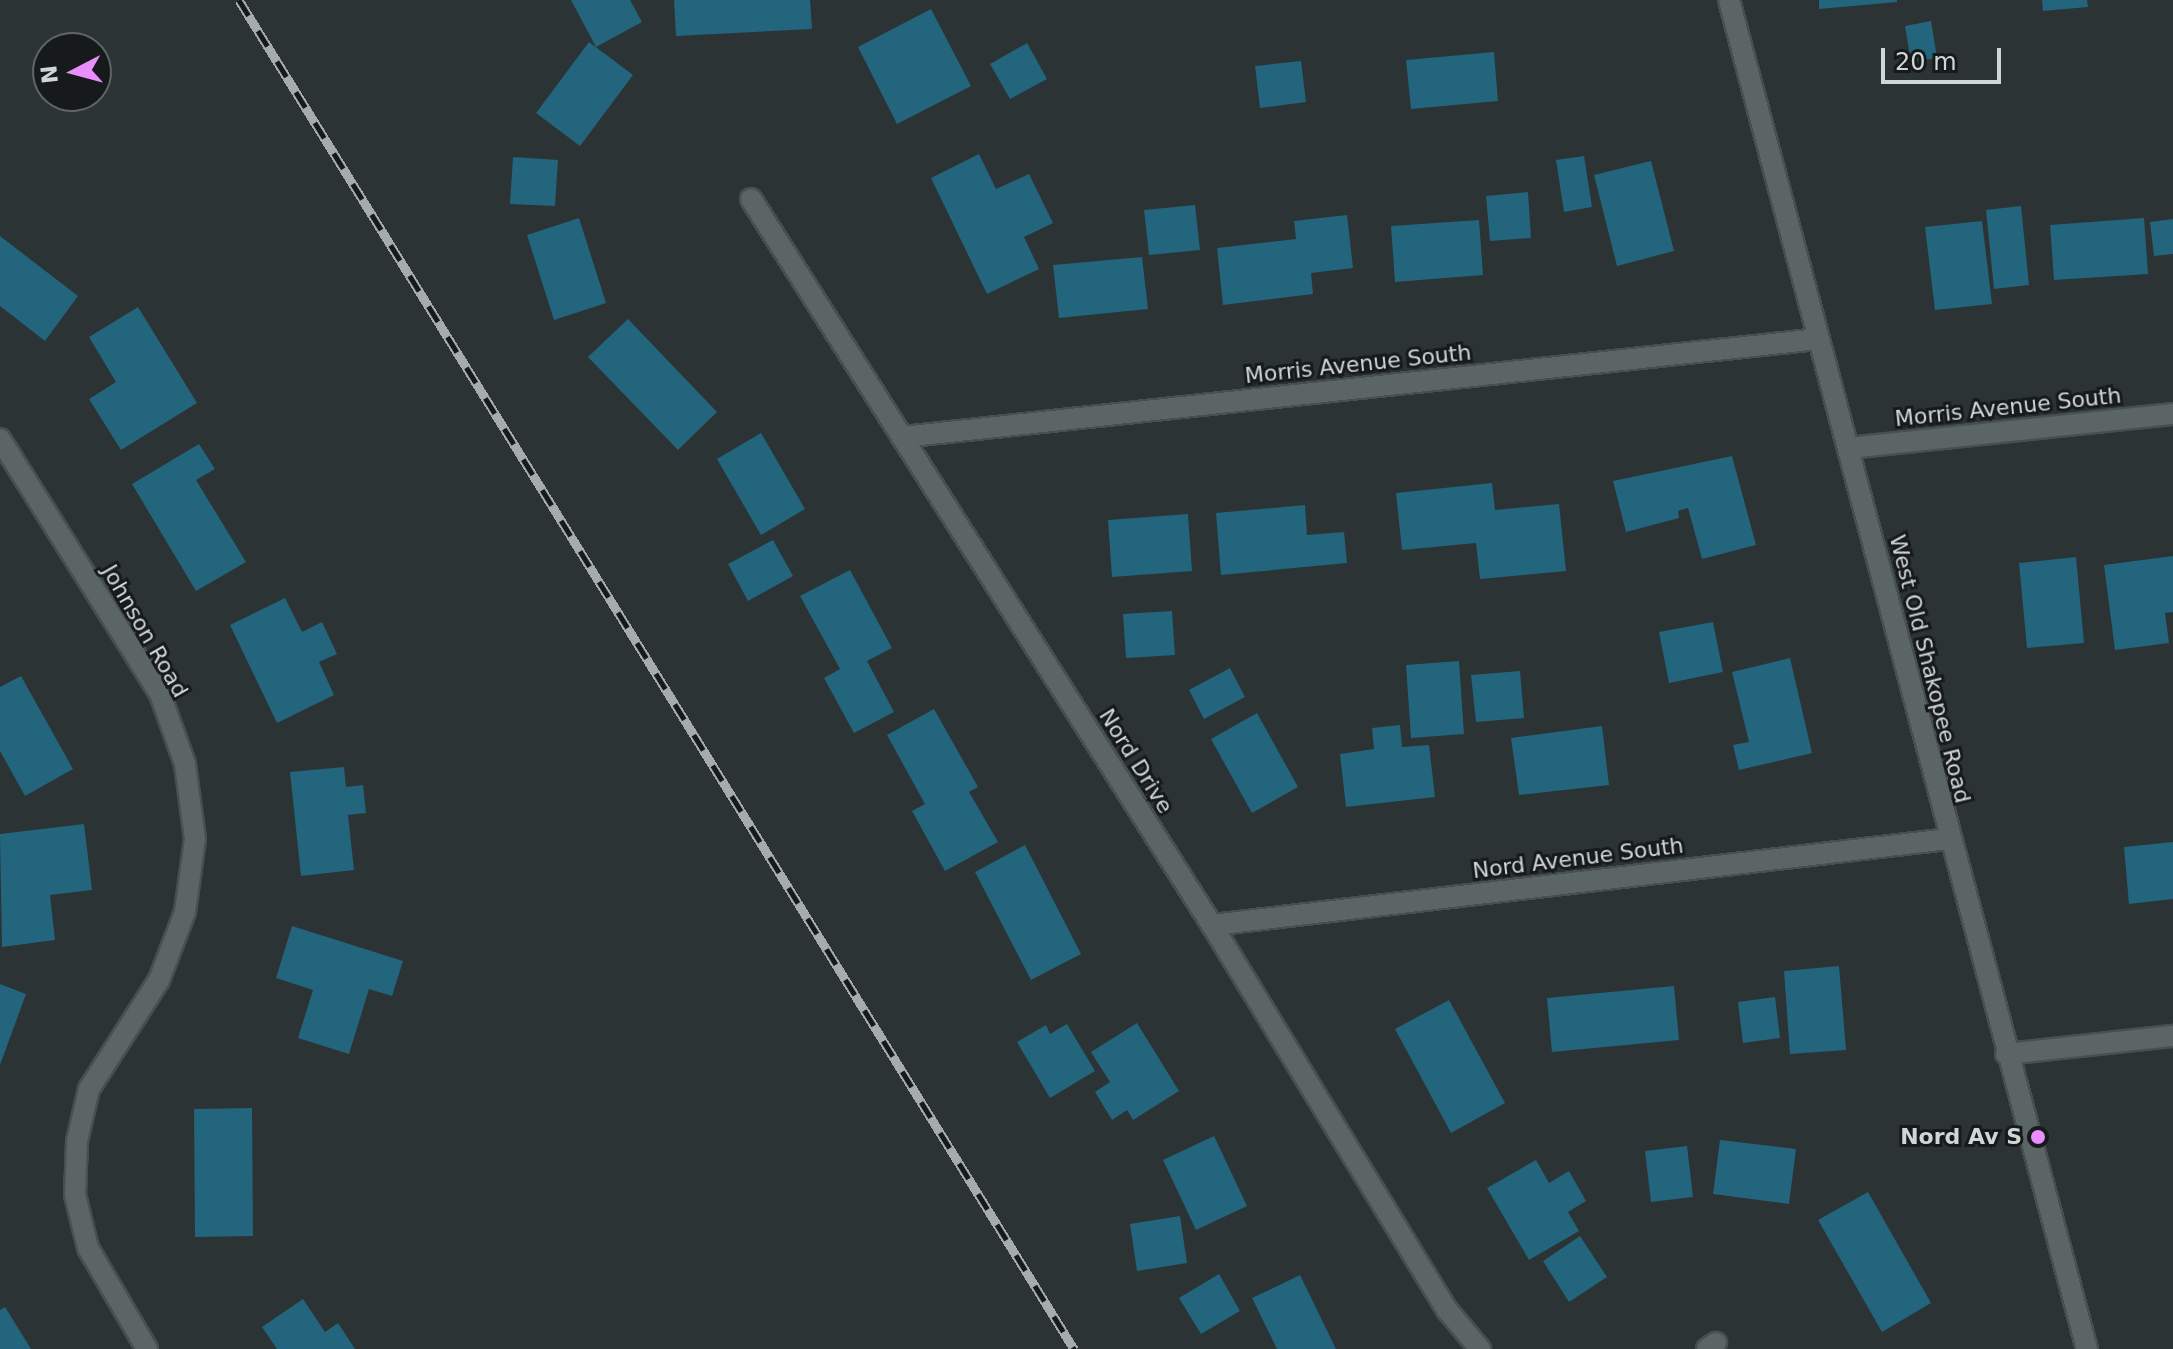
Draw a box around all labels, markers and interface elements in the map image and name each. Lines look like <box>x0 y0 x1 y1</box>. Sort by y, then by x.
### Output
north arrow <box>32 32 112 112</box>
scale bar <box>1885 32 2005 82</box>
text: 20 m <box>1895 48 1957 76</box>
text: N <box>36 64 63 85</box>
street label: Morris Avenue South <box>1244 339 1472 389</box>
street label: Morris Avenue South <box>1894 382 2122 432</box>
street label: West Old Shakopee Road <box>1884 532 1976 806</box>
street label: Johnson Road <box>96 560 194 702</box>
street label: Nord Drive <box>1093 704 1179 818</box>
street label: Nord Avenue South <box>1471 832 1685 884</box>
place label: Nord Av S <box>1900 1124 2022 1150</box>
marker: Nord Av S <box>2029 1128 2047 1146</box>

